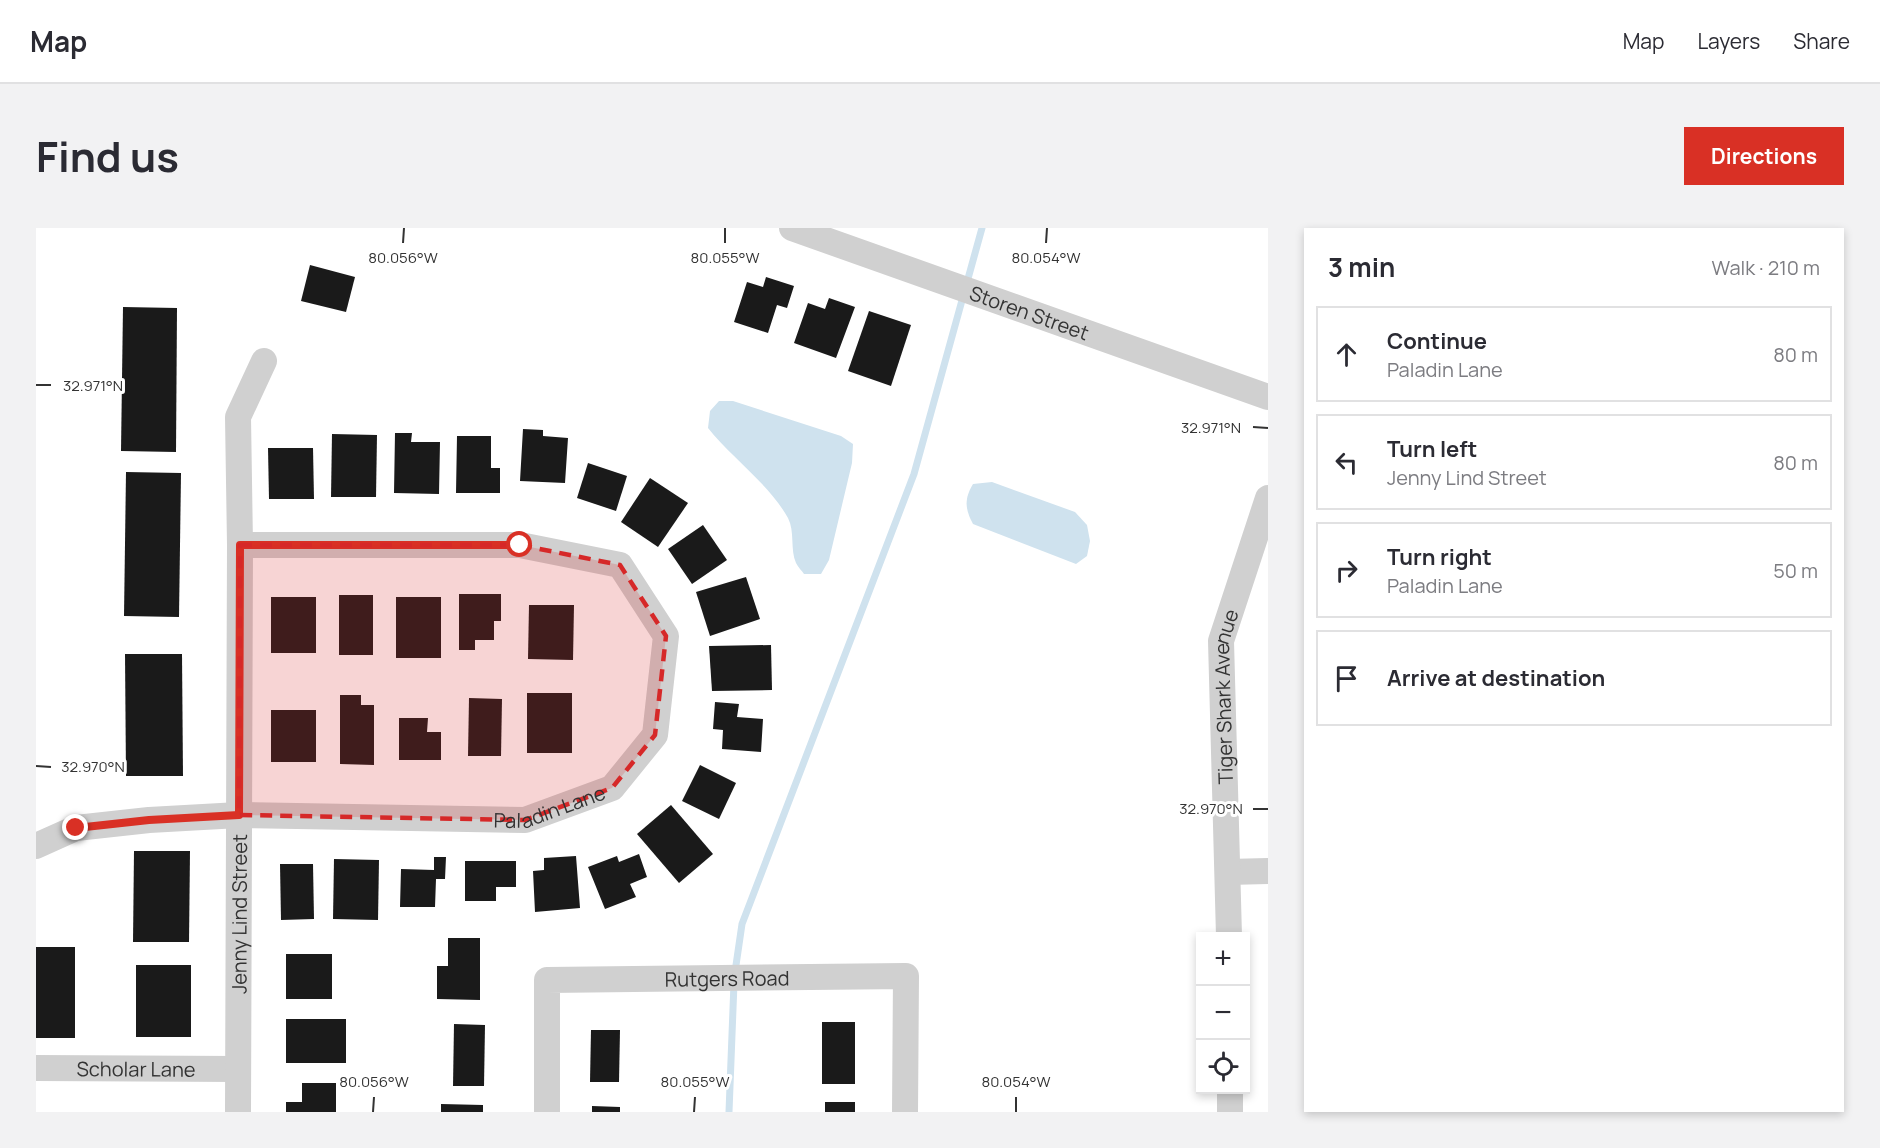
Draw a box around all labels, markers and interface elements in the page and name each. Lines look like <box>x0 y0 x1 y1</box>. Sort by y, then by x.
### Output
text: Map <box>30 22 87 60</box>
text: Map <box>1623 27 1664 55</box>
text: Layers <box>1697 27 1760 55</box>
text: Share <box>1793 27 1850 55</box>
text: Find us <box>36 127 179 185</box>
button: Directions <box>1684 127 1844 185</box>
text: 80.056°W <box>368 247 438 268</box>
text: 80.055°W <box>691 247 759 268</box>
text: 80.054°W <box>1011 247 1081 268</box>
text: 3 min <box>1328 249 1395 285</box>
text: Walk · 210 m <box>1712 254 1820 281</box>
street label: Storen Street <box>966 279 1093 346</box>
text: Continue <box>1387 326 1487 356</box>
icon: ahead <box>1330 338 1363 371</box>
text: 80 m <box>1773 341 1818 368</box>
text: Paladin Lane <box>1387 356 1503 383</box>
text: 32.971°N <box>63 375 123 396</box>
text: 32.971°N <box>1181 417 1241 438</box>
text: Turn left <box>1387 434 1477 464</box>
icon: left <box>1330 446 1363 479</box>
text: 80 m <box>1773 449 1818 476</box>
text: Jenny Lind Street <box>1387 464 1547 491</box>
route start <box>506 531 532 557</box>
text: Turn right <box>1387 542 1492 572</box>
icon: right <box>1330 554 1363 587</box>
text: 50 m <box>1773 557 1818 584</box>
text: Paladin Lane <box>1387 572 1503 599</box>
street label: Tiger Shark Avenue <box>1207 605 1244 785</box>
icon: arrive <box>1330 662 1363 695</box>
text: Arrive at destination <box>1387 663 1605 693</box>
text: 32.970°N <box>61 756 125 777</box>
street label: Paladin Lane <box>493 778 609 834</box>
text: 32.970°N <box>1179 798 1243 819</box>
route end <box>62 814 88 840</box>
street label: Jenny Lind Street <box>225 834 252 994</box>
map controls <box>1196 932 1250 1094</box>
button: + <box>1196 932 1250 986</box>
street label: Rutgers Road <box>664 964 790 992</box>
button: − <box>1196 986 1250 1040</box>
button: locate <box>1196 1040 1250 1094</box>
street label: Scholar Lane <box>76 1055 196 1082</box>
text: 80.056°W <box>339 1071 409 1092</box>
text: 80.055°W <box>661 1071 729 1092</box>
text: 80.054°W <box>981 1071 1051 1092</box>

